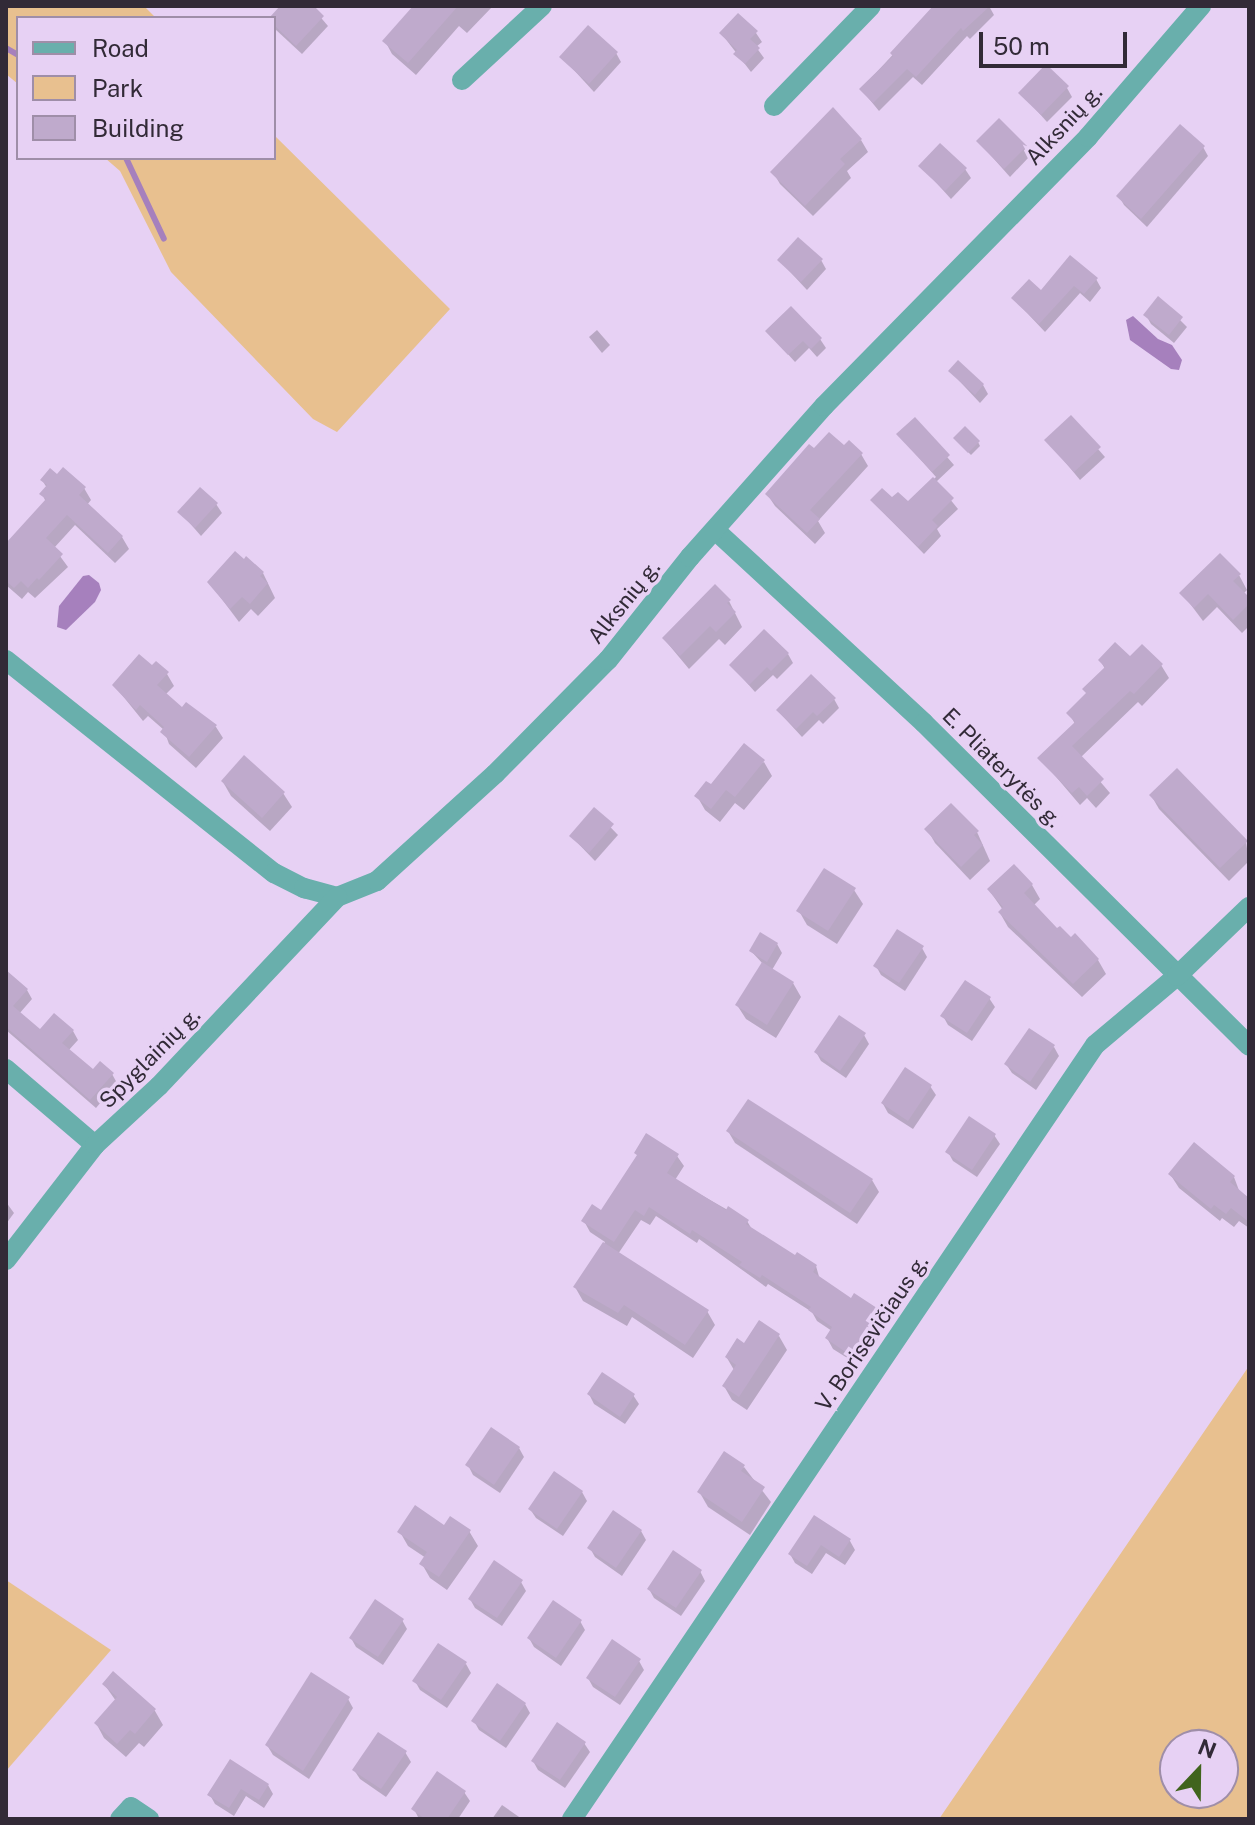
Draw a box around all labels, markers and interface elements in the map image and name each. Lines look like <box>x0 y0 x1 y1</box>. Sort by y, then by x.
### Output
legend <box>16 16 276 160</box>
scale bar <box>983 16 1131 66</box>
text: 50 m <box>993 32 1050 60</box>
text: Road <box>92 34 149 62</box>
text: Park <box>92 74 143 102</box>
street label: Alksnių g. <box>1020 79 1108 171</box>
text: Building <box>92 114 184 142</box>
street label: Alksnių g. <box>582 555 666 649</box>
street label: E. Pliaterytės g. <box>937 703 1067 833</box>
street label: Spyglainių g. <box>94 1002 206 1114</box>
street label: V. Borisevičiaus g. <box>810 1250 934 1416</box>
north arrow <box>1159 1729 1239 1809</box>
text: N <box>1194 1733 1220 1764</box>

